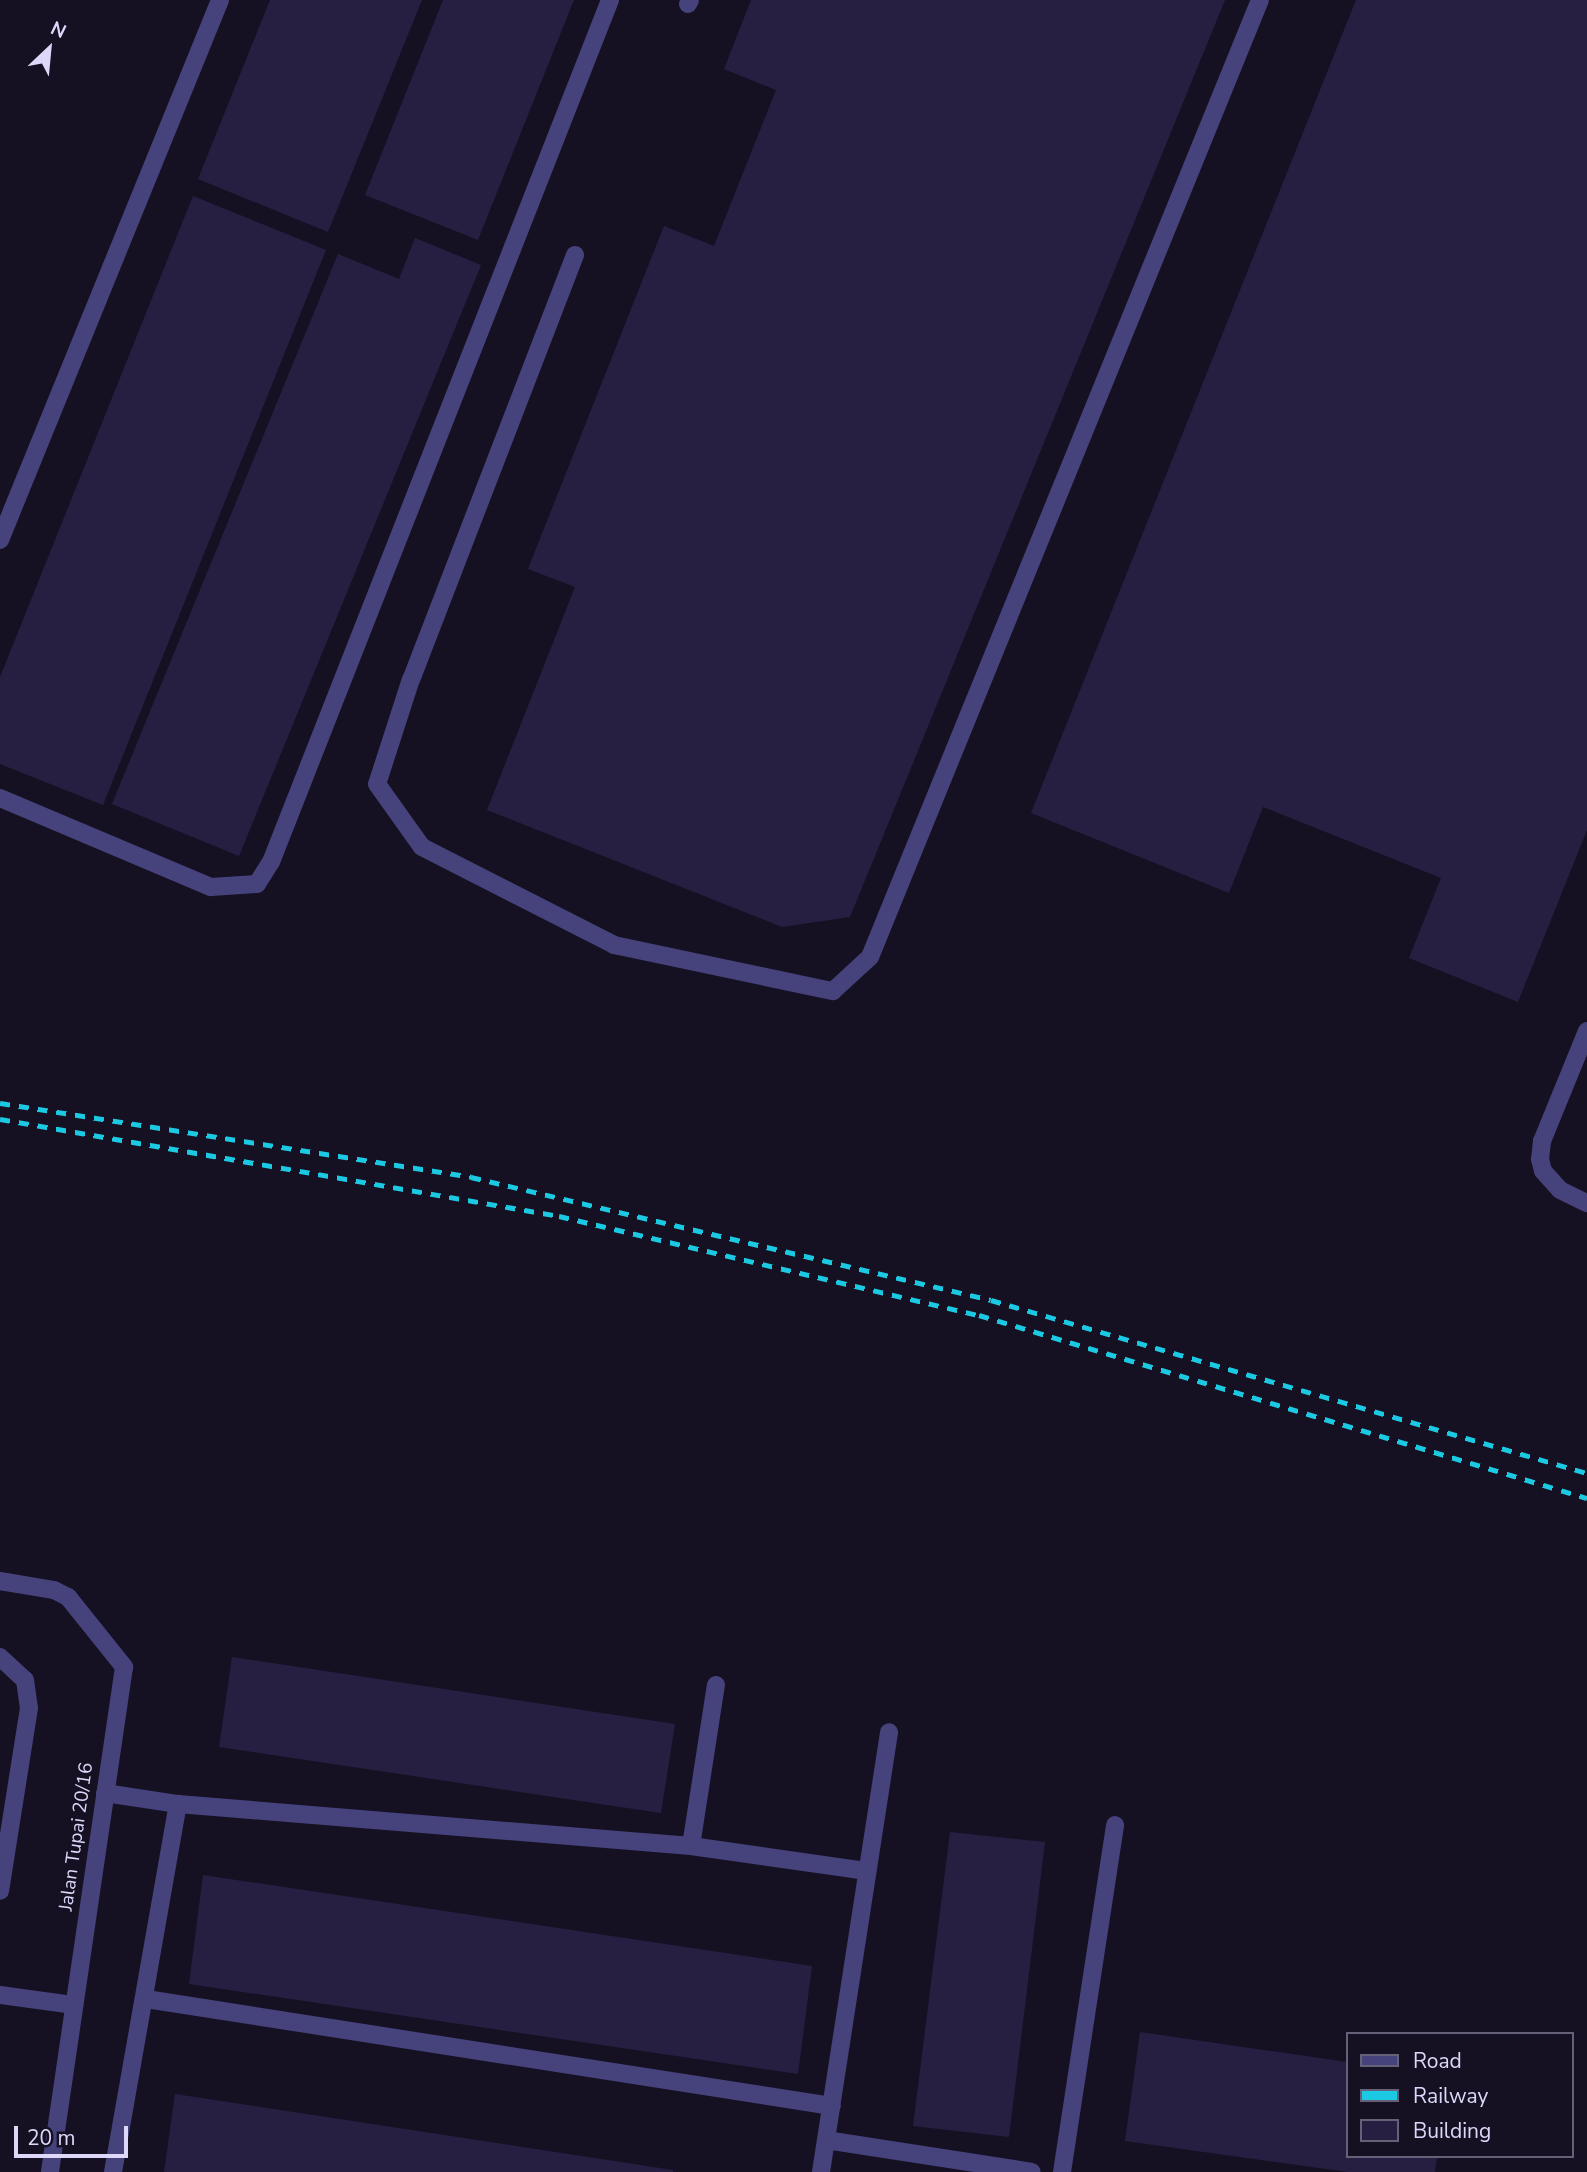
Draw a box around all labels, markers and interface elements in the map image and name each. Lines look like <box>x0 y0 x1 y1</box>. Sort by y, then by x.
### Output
north arrow <box>14 14 84 84</box>
text: N <box>46 15 70 45</box>
street label: Jalan Tupai 20/16 <box>55 1761 99 1913</box>
legend <box>1346 2032 1573 2158</box>
text: Road <box>1413 2047 1462 2075</box>
text: Railway <box>1413 2082 1488 2110</box>
scale bar <box>18 2112 131 2156</box>
text: Building <box>1413 2117 1491 2145</box>
text: 20 m <box>27 2124 76 2152</box>

